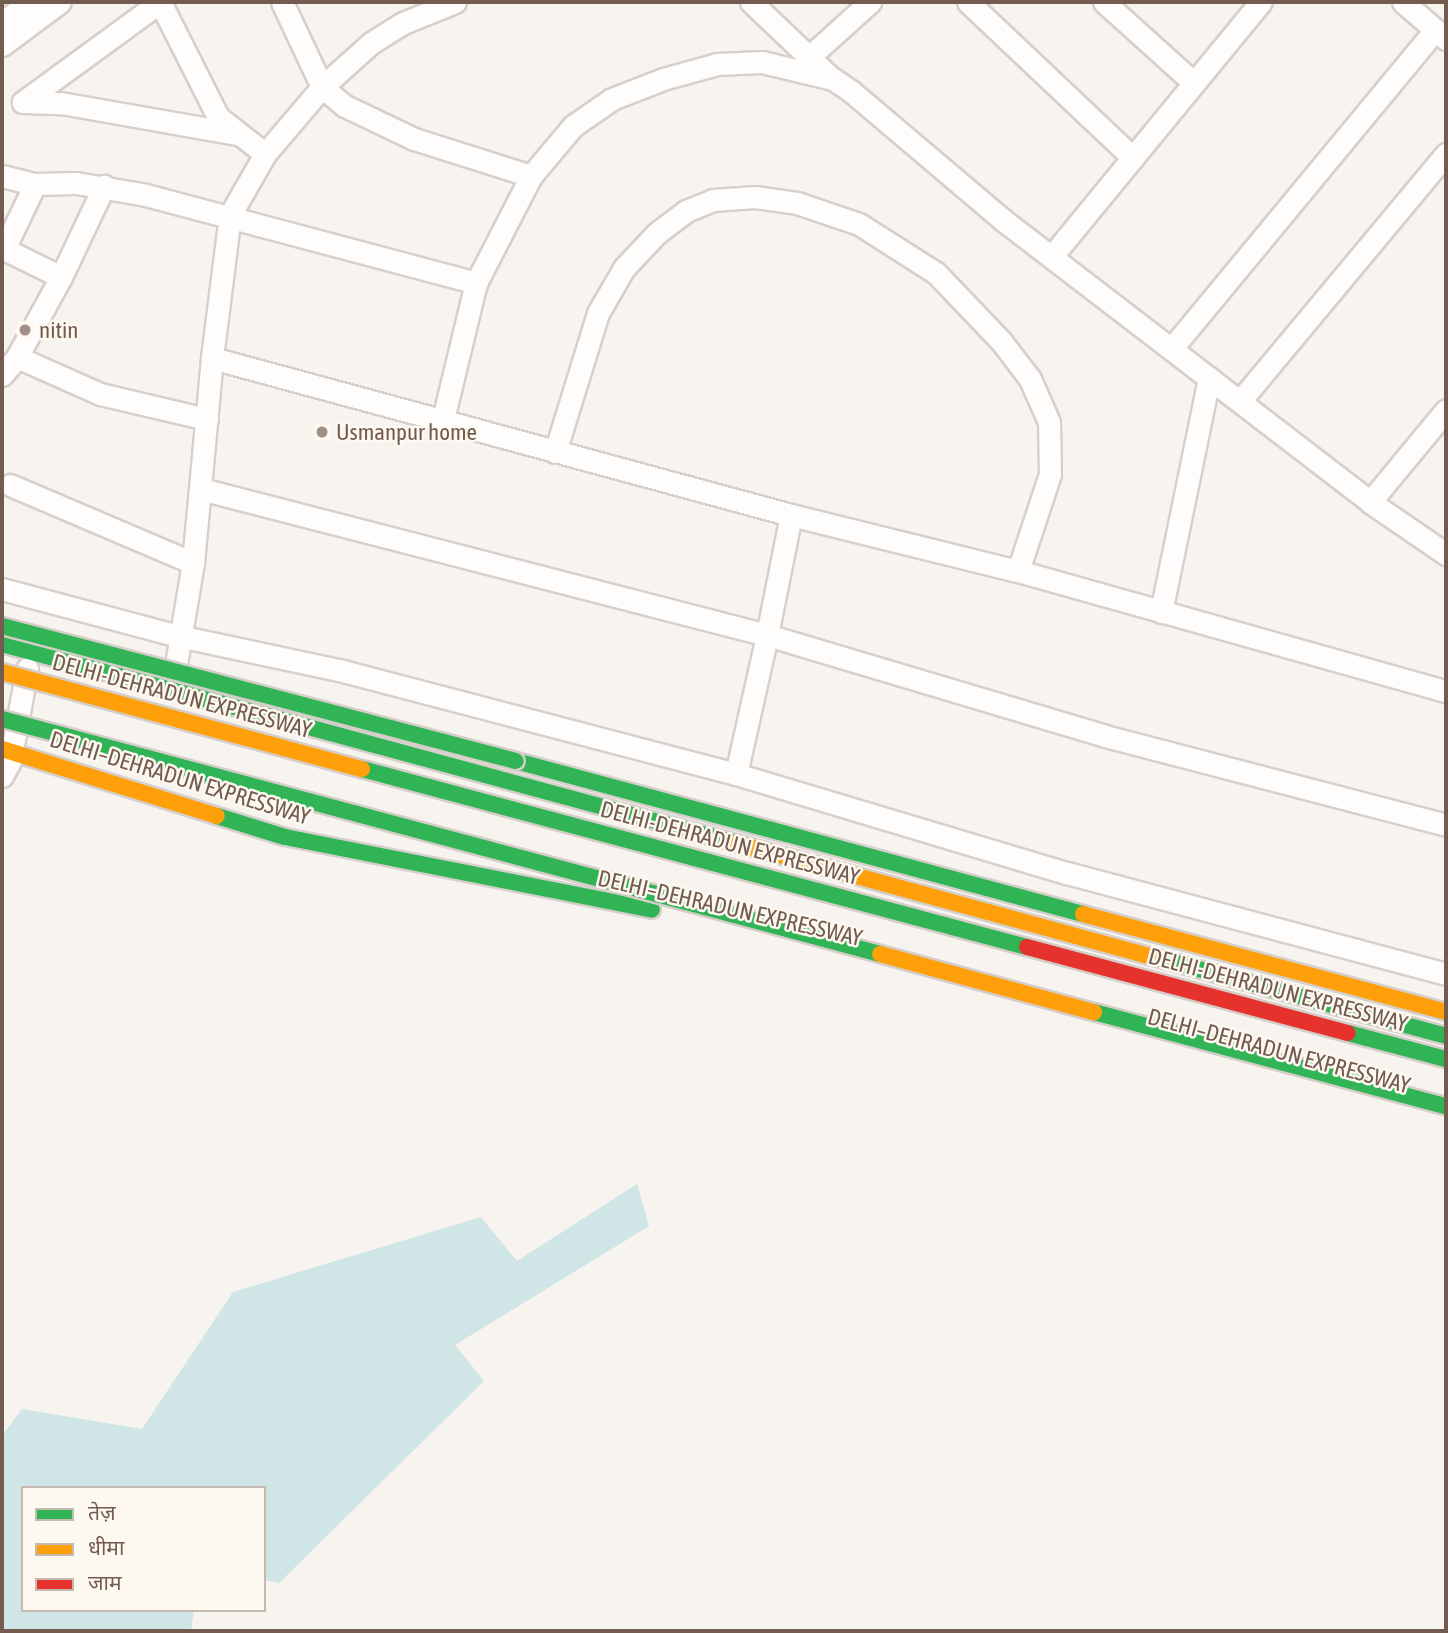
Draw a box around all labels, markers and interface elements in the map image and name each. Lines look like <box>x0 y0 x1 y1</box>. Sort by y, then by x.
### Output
place label: nitin <box>39 316 79 344</box>
marker: nitin <box>17 322 33 338</box>
place label: Usmanpur home <box>336 418 477 446</box>
marker: Usmanpur home <box>314 424 330 440</box>
street label: DELHI-DEHRADUN EXPRESSWAY <box>49 648 315 744</box>
street label: DELHI–DEHRADUN EXPRESSWAY <box>47 725 313 831</box>
street label: DELHI-DEHRADUN EXPRESSWAY <box>597 795 863 891</box>
street label: DELHI–DEHRADUN EXPRESSWAY <box>595 864 865 952</box>
street label: DELHI-DEHRADUN EXPRESSWAY <box>1145 942 1411 1038</box>
street label: DELHI–DEHRADUN EXPRESSWAY <box>1145 1003 1413 1099</box>
legend <box>21 1486 266 1612</box>
text: तेज़ <box>88 1500 116 1524</box>
text: धीमा <box>88 1535 124 1559</box>
text: जाम <box>88 1570 122 1594</box>

